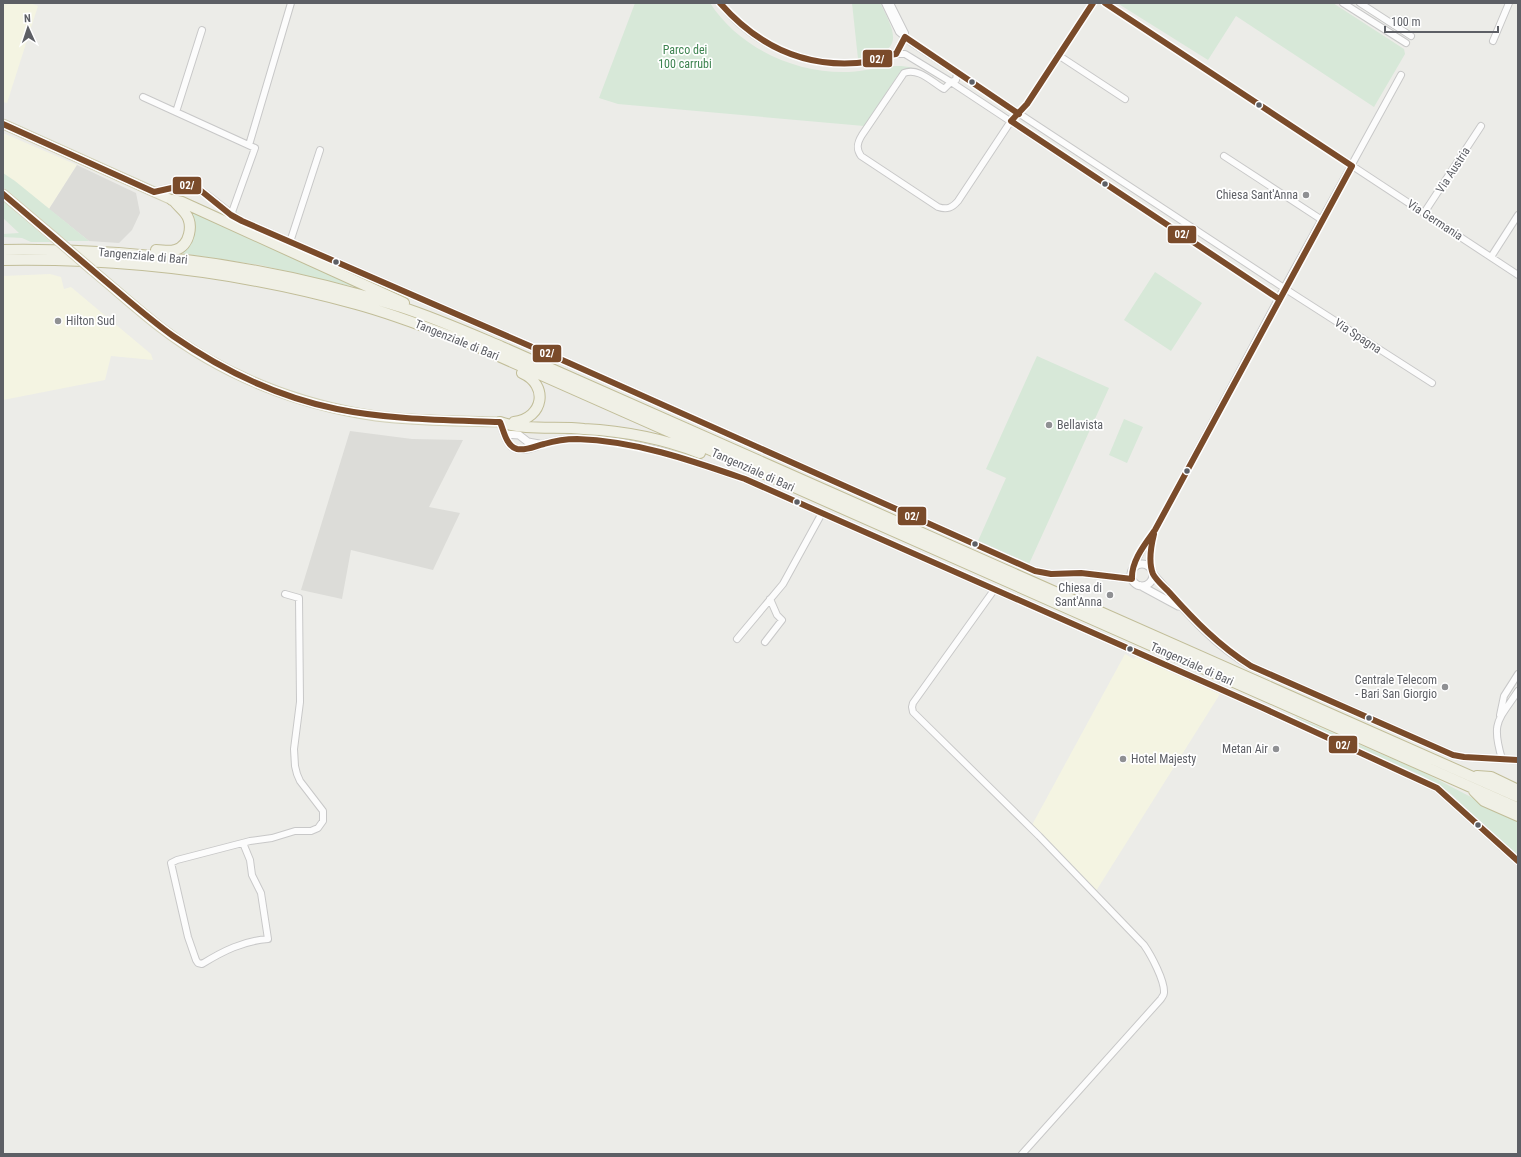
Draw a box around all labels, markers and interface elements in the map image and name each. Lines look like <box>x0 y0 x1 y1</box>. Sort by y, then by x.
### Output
north arrow <box>8 8 48 48</box>
scale bar <box>1385 8 1498 34</box>
text: N <box>24 12 31 25</box>
text: 100 m <box>1391 15 1421 29</box>
park label: Parco dei 100 carrubi <box>658 43 712 71</box>
line badge: 02/ <box>862 49 893 68</box>
text: 02/ <box>870 53 885 66</box>
unlabelled marker <box>967 77 977 87</box>
unlabelled marker <box>1254 100 1264 110</box>
street label: Via Austria <box>1433 144 1473 196</box>
line badge: 02/ <box>172 176 202 195</box>
text: 02/ <box>180 179 195 192</box>
unlabelled marker <box>1100 179 1110 189</box>
place label: Chiesa Sant'Anna <box>1216 188 1298 202</box>
marker: Chiesa Sant'Anna <box>1301 190 1311 200</box>
street label: Via Germania <box>1405 197 1466 243</box>
line badge: 02/ <box>1167 225 1197 244</box>
text: 02/ <box>1175 228 1190 241</box>
street label: Tangenziale di Bari <box>98 245 188 267</box>
unlabelled marker <box>331 257 341 267</box>
place label: Hilton Sud <box>66 314 115 328</box>
marker: Hilton Sud <box>53 316 63 326</box>
street label: Via Spagna <box>1332 316 1384 357</box>
street label: Tangenziale di Bari <box>413 317 501 363</box>
line badge: 02/ <box>532 344 562 363</box>
text: 02/ <box>540 347 555 360</box>
place label: Bellavista <box>1057 418 1103 432</box>
marker: Bellavista <box>1044 420 1054 430</box>
street label: Tangenziale di Bari <box>709 445 797 495</box>
unlabelled marker <box>1182 466 1192 476</box>
unlabelled marker <box>792 497 802 507</box>
line badge: 02/ <box>897 506 927 526</box>
text: 02/ <box>905 510 920 523</box>
unlabelled marker <box>970 539 980 549</box>
place label: Chiesa di Sant'Anna <box>1055 581 1102 609</box>
marker: Chiesa di Sant'Anna <box>1105 590 1115 600</box>
street label: Tangenziale di Bari <box>1148 639 1236 689</box>
unlabelled marker <box>1125 644 1135 654</box>
place label: Centrale Telecom - Bari San Giorgio <box>1355 673 1437 701</box>
marker: Centrale Telecom - Bari San Giorgio <box>1440 682 1450 692</box>
unlabelled marker <box>1364 713 1374 723</box>
line badge: 02/ <box>1328 735 1358 754</box>
text: 02/ <box>1336 739 1351 752</box>
place label: Metan Air <box>1222 742 1268 756</box>
marker: Metan Air <box>1271 744 1281 754</box>
place label: Hotel Majesty <box>1131 752 1196 766</box>
marker: Hotel Majesty <box>1118 754 1128 764</box>
unlabelled marker <box>1473 820 1483 830</box>

